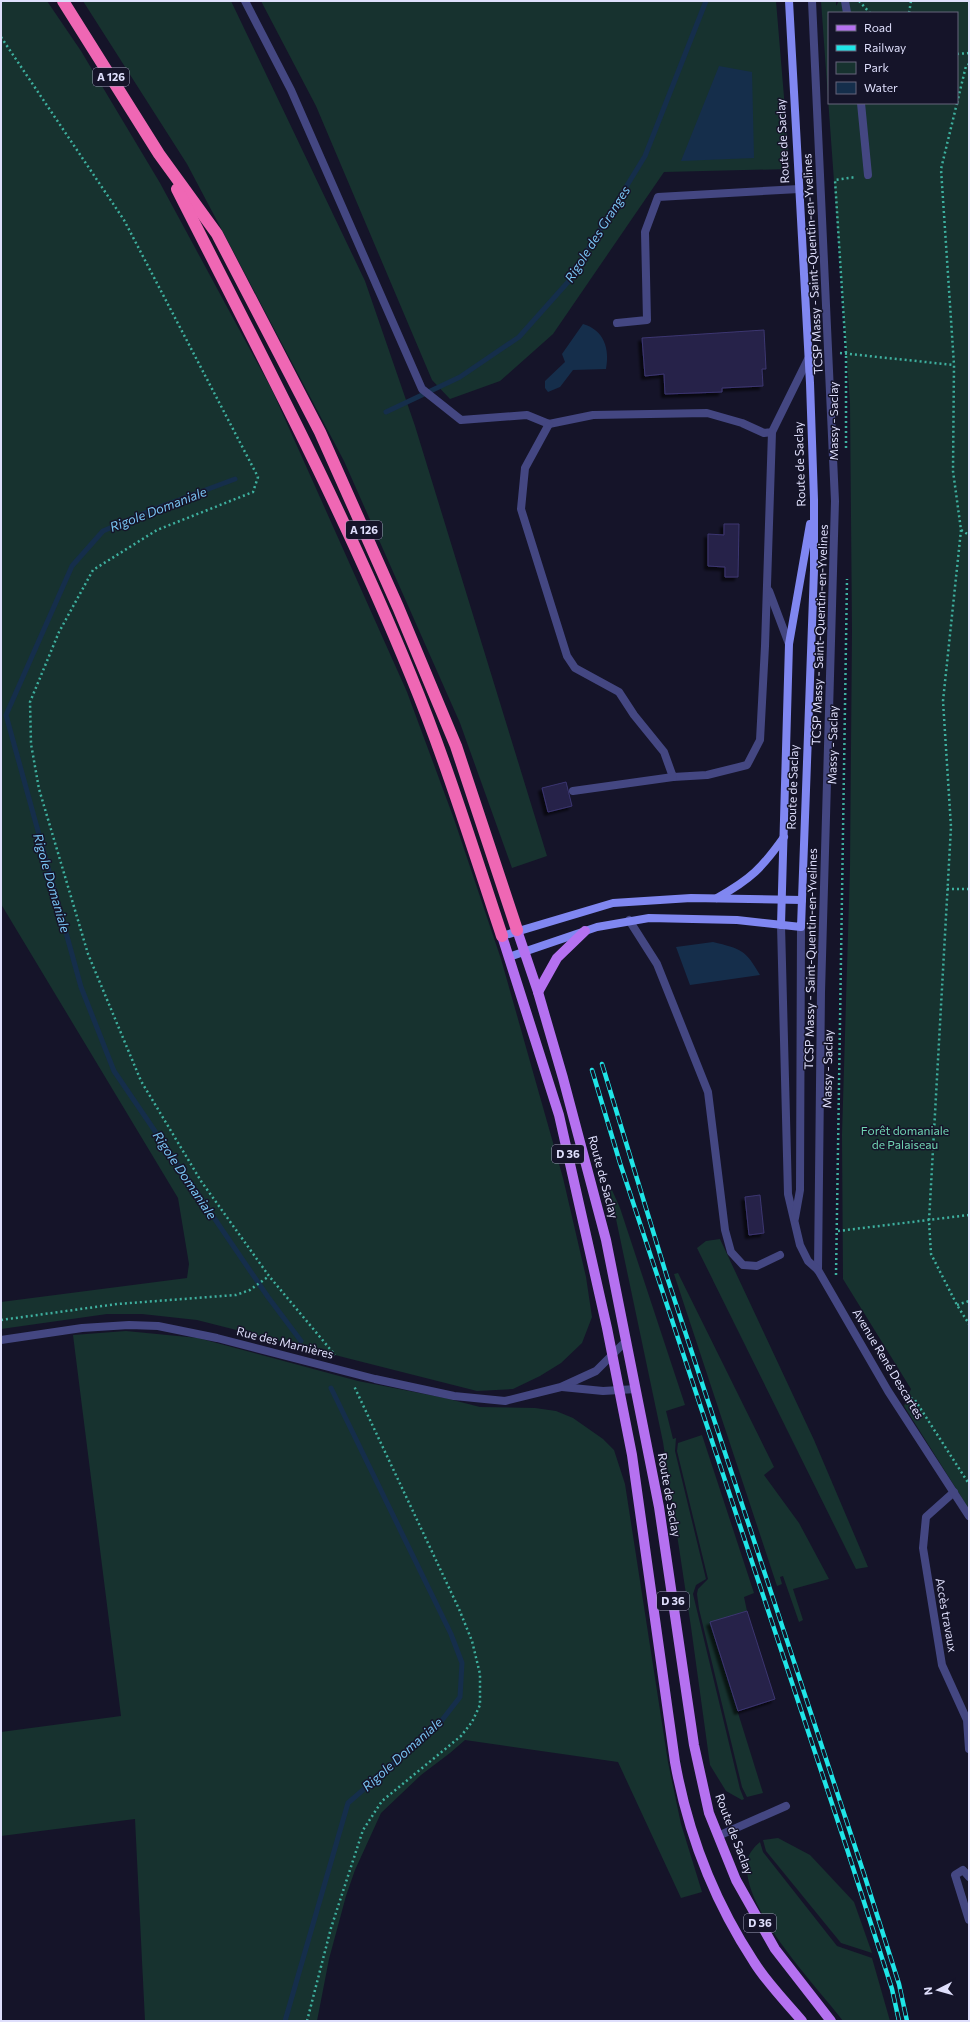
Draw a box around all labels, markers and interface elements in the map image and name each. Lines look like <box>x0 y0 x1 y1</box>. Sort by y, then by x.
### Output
legend <box>828 12 958 104</box>
text: Road <box>864 20 892 34</box>
text: Railway <box>864 40 906 54</box>
text: Park <box>864 60 890 74</box>
road number: A 126 <box>93 68 129 86</box>
text: Water <box>864 80 898 94</box>
street label: Route de Saclay <box>773 98 791 184</box>
street label: TCSP Massy - Saint-Quentin-en-Yvelines <box>799 153 825 375</box>
water label: Rigole des Granges <box>561 183 633 285</box>
street label: Massy - Saclay <box>826 382 840 460</box>
street label: Route de Saclay <box>791 421 807 507</box>
water label: Rigole Domaniale <box>107 483 209 535</box>
road number: A 126 <box>346 521 382 539</box>
street label: TCSP Massy - Saint-Quentin-en-Yvelines <box>808 524 830 746</box>
street label: Massy - Saclay <box>824 705 840 785</box>
street label: Route de Saclay <box>784 744 800 830</box>
water label: Rigole Domaniale <box>30 831 74 935</box>
street label: TCSP Massy - Saint-Quentin-en-Yvelines <box>801 848 819 1070</box>
street label: Massy - Saclay <box>819 1029 835 1109</box>
park label: Forêt domaniale de Palaiseau <box>861 1123 949 1151</box>
water label: Rigole Domaniale <box>150 1128 220 1222</box>
street label: Route de Saclay <box>586 1134 622 1220</box>
road number: D 36 <box>552 1145 584 1163</box>
street label: Avenue René Descartes <box>850 1306 927 1421</box>
street label: Rue des Marnières <box>235 1323 335 1361</box>
street label: Route de Saclay <box>656 1452 684 1538</box>
street label: Accès travaux <box>934 1577 961 1654</box>
road number: D 36 <box>657 1592 689 1610</box>
water label: Rigole Domaniale <box>359 1714 446 1794</box>
street label: Route de Saclay <box>713 1791 757 1876</box>
road number: D 36 <box>744 1914 776 1932</box>
north arrow <box>918 1970 958 2010</box>
text: N <box>921 1986 934 1996</box>

